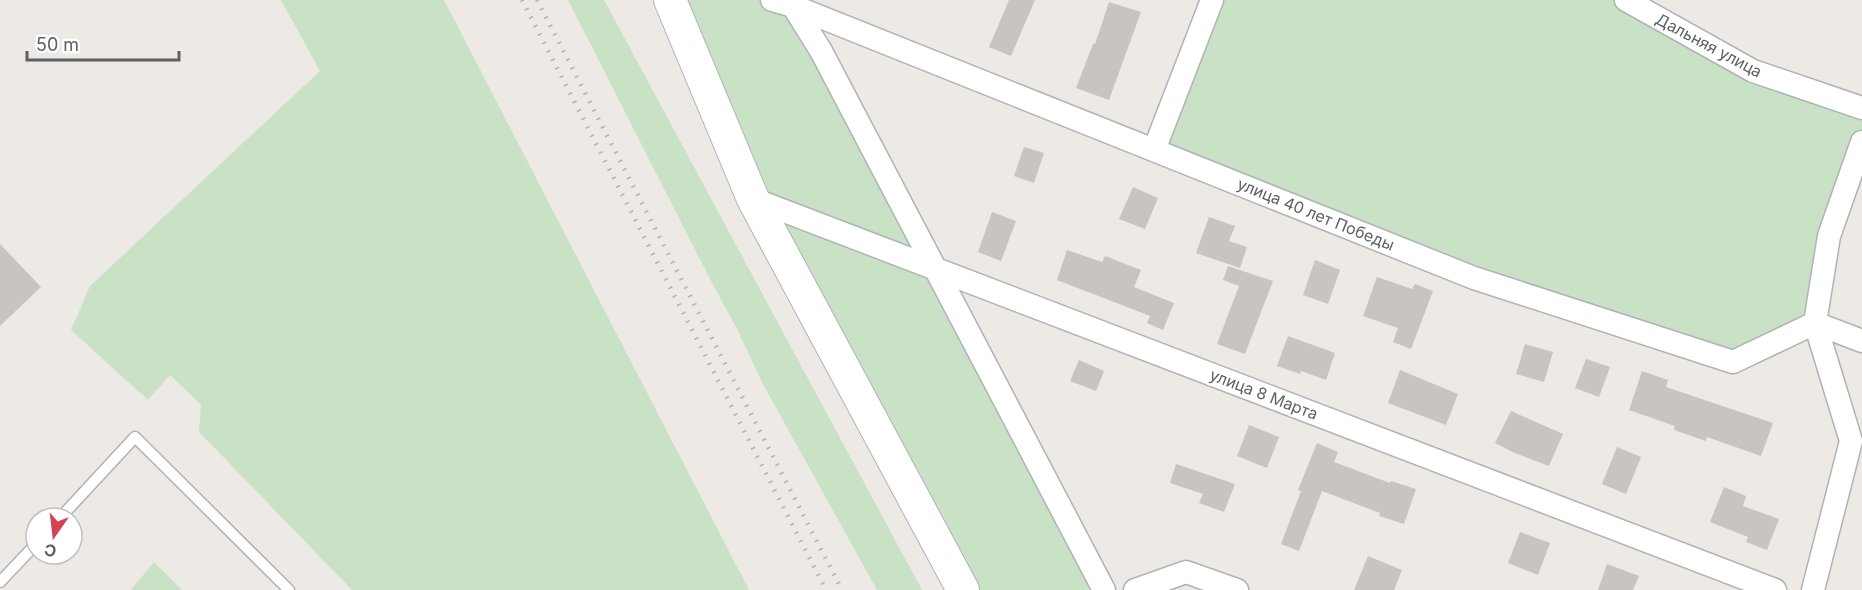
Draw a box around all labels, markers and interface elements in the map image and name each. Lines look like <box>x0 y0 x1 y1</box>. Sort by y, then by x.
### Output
street label: Дальняя улица <box>1652 9 1766 81</box>
scale bar <box>27 24 178 62</box>
text: 50 m <box>36 34 79 55</box>
street label: улица 40 лет Победы <box>1235 173 1397 255</box>
street label: улица 8 Марта <box>1207 364 1321 424</box>
north arrow <box>24 506 84 566</box>
text: С <box>42 539 59 562</box>

